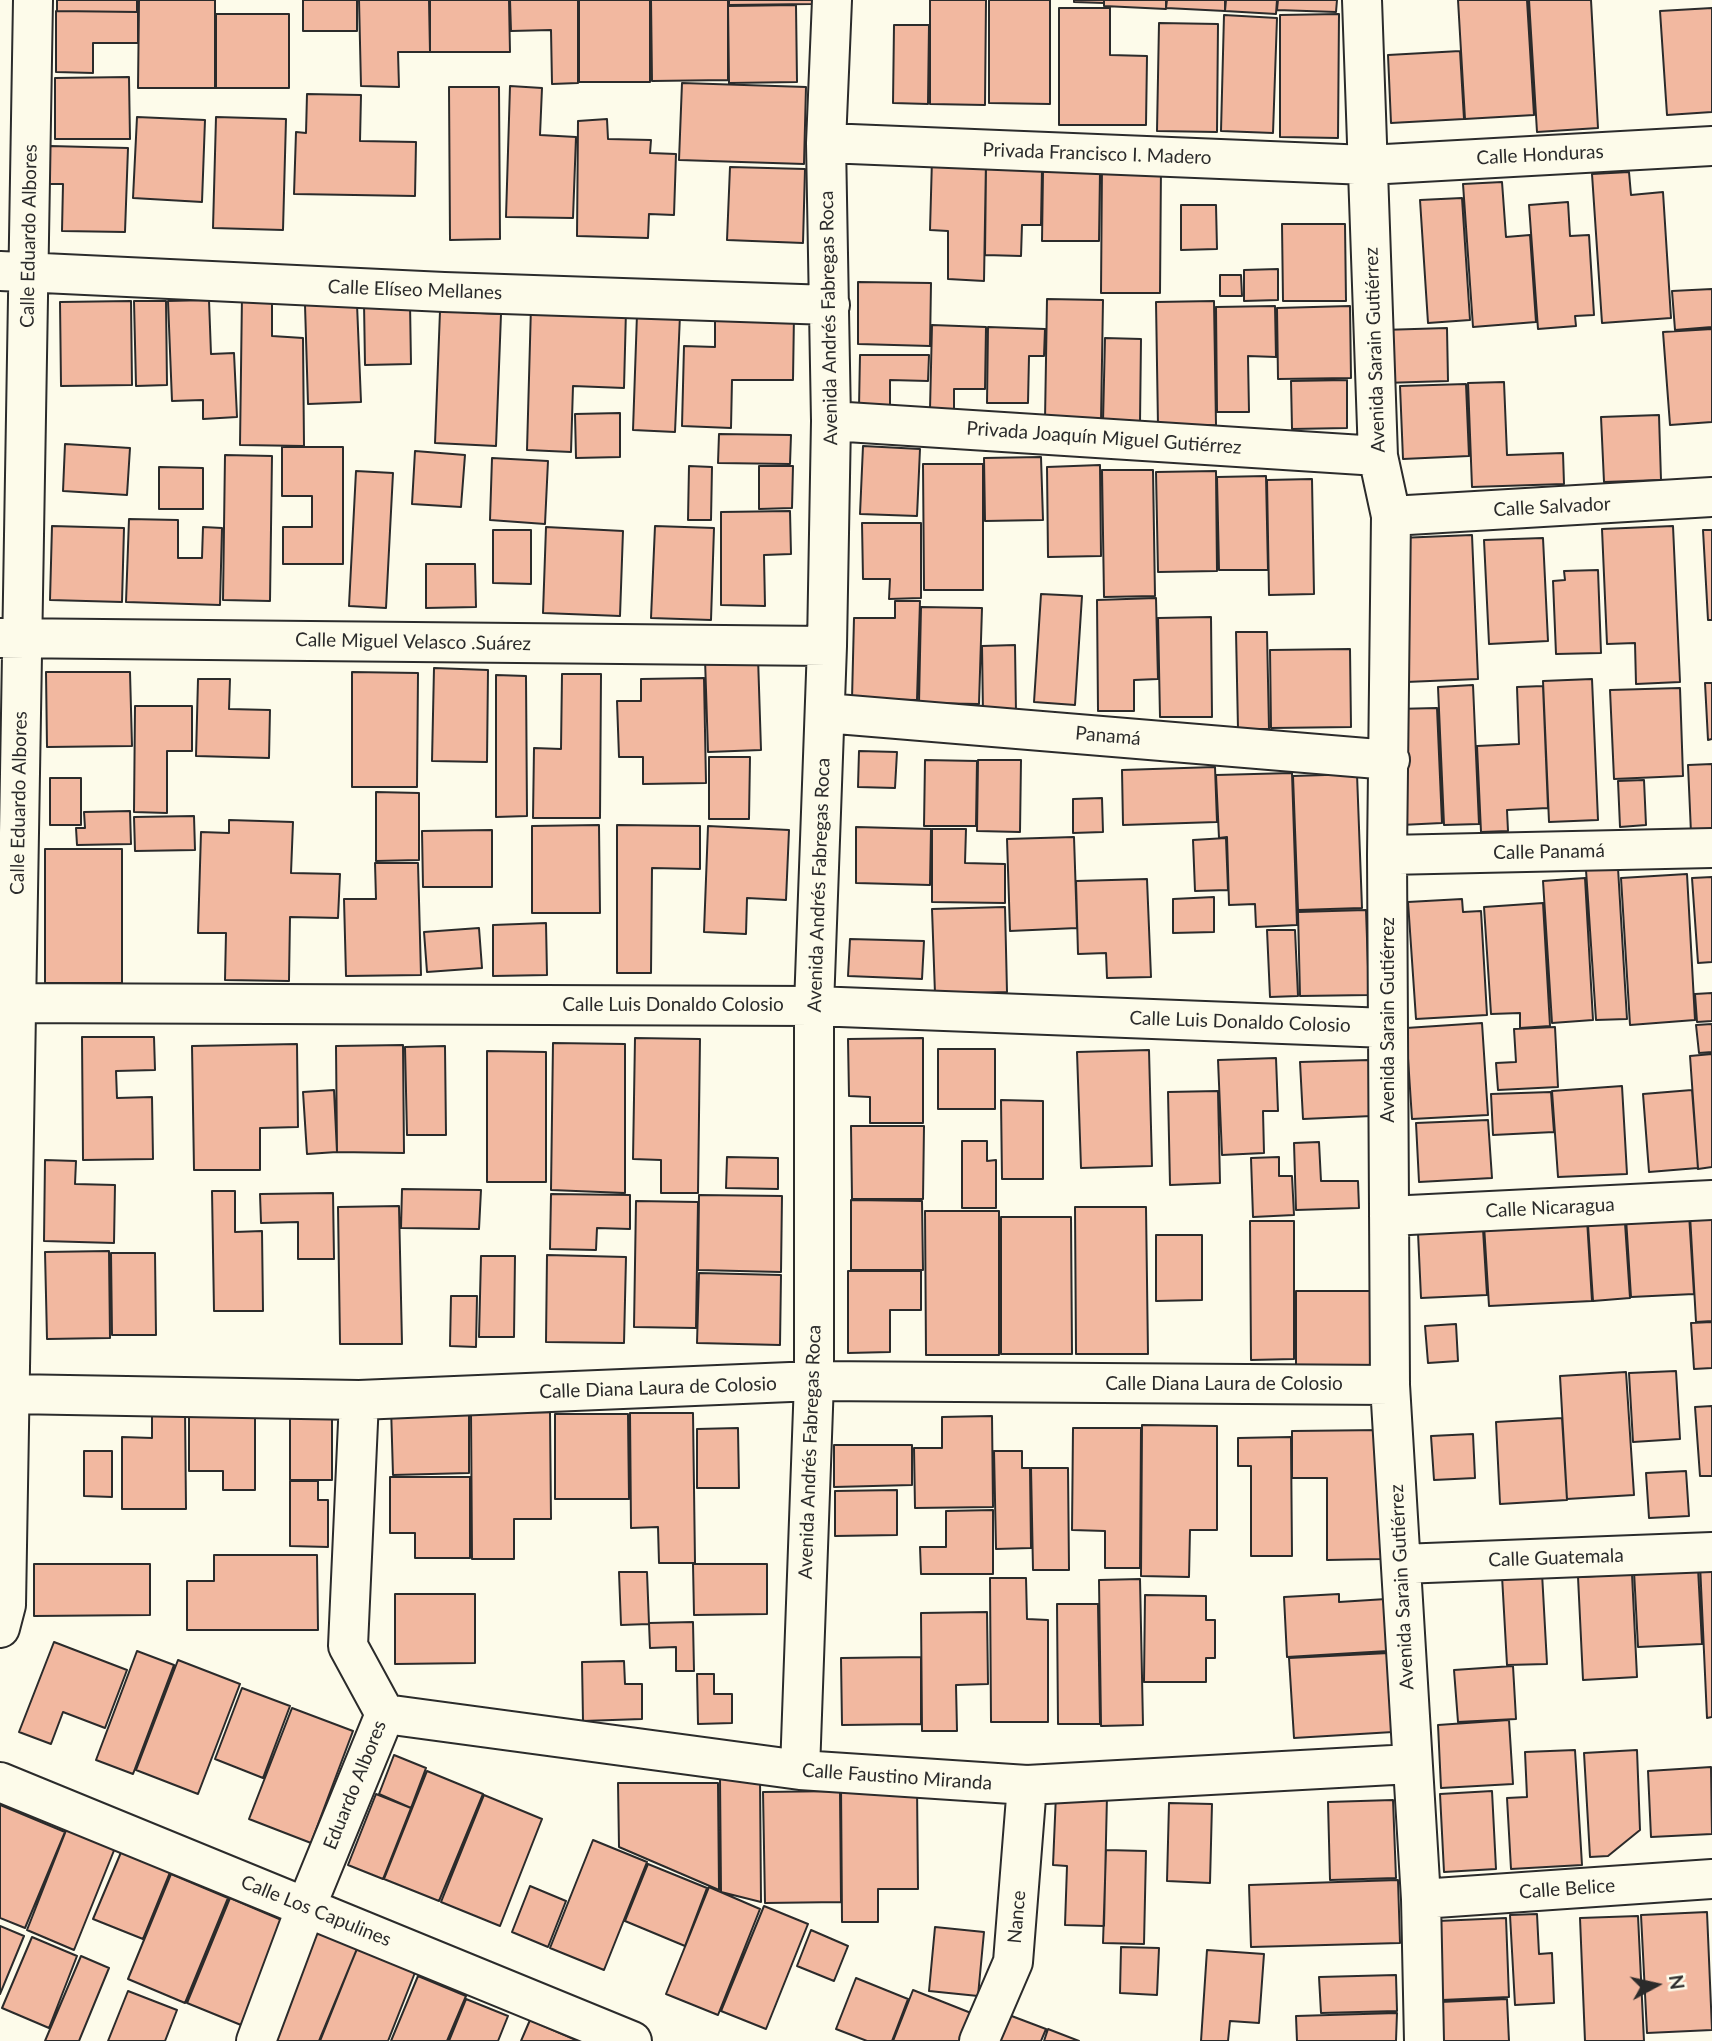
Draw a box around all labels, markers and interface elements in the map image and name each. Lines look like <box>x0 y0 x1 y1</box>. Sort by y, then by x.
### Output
street label: Privada Francisco I. Madero <box>982 139 1212 169</box>
street label: Calle Honduras <box>1476 140 1604 170</box>
street label: Calle Eduardo Albores <box>16 144 42 328</box>
street label: Avenida Andrés Fabregas Roca <box>815 191 843 445</box>
street label: Avenida Sarain Gutiérrez <box>1360 247 1390 453</box>
street label: Calle Elíseo Mellanes <box>327 276 503 304</box>
street label: Privada Joaquín Miguel Gutiérrez <box>966 417 1242 459</box>
street label: Calle Salvador <box>1493 493 1611 521</box>
street label: Calle Miguel Velasco .Suárez <box>295 629 531 655</box>
street label: Calle Eduardo Albores <box>6 711 32 895</box>
street label: Panamá <box>1074 722 1142 750</box>
street label: Avenida Andrés Fabregas Roca <box>803 757 835 1013</box>
street label: Calle Panamá <box>1493 840 1605 864</box>
street label: Avenida Sarain Gutiérrez <box>1377 917 1399 1123</box>
street label: Calle Luis Donaldo Colosio <box>562 994 784 1016</box>
street label: Calle Luis Donaldo Colosio <box>1129 1007 1351 1037</box>
street label: Calle Nicaragua <box>1485 1193 1615 1223</box>
street label: Avenida Andrés Fabregas Roca <box>794 1324 826 1580</box>
street label: Calle Diana Laura de Colosio <box>539 1372 777 1404</box>
street label: Calle Diana Laura de Colosio <box>1105 1373 1343 1395</box>
street label: Avenida Sarain Gutiérrez <box>1385 1484 1419 1690</box>
street label: Calle Guatemala <box>1488 1544 1624 1572</box>
street label: Eduardo Albores <box>319 1717 391 1853</box>
street label: Calle Faustino Miranda <box>801 1759 993 1795</box>
street label: Calle Los Capulines <box>237 1870 395 1952</box>
street label: Calle Belice <box>1518 1874 1616 1904</box>
street label: Nance <box>1003 1890 1031 1944</box>
north arrow <box>1621 1950 1691 2020</box>
text: N <box>1665 1973 1690 1991</box>

